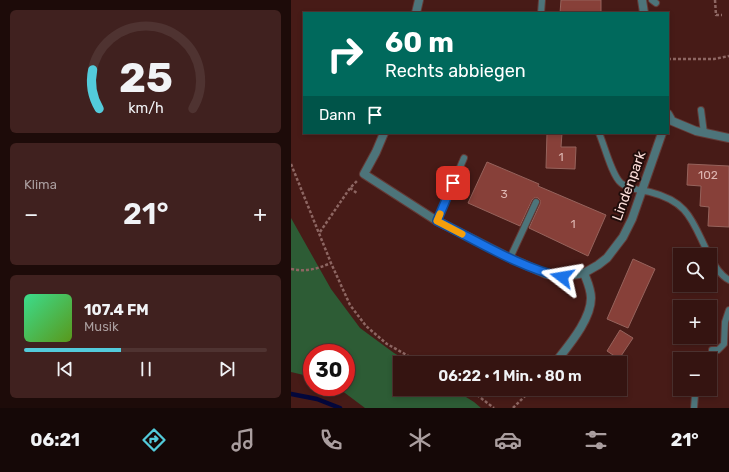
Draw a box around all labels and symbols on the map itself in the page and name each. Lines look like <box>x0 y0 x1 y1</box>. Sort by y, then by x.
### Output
street label: Lindenpark <box>609 148 650 223</box>
house number: 1 <box>558 150 564 164</box>
pin <box>436 166 470 200</box>
house number: 102 <box>698 168 718 182</box>
house number: 3 <box>500 187 508 201</box>
house number: 1 <box>570 217 576 231</box>
position arrow <box>541 256 583 298</box>
speed limit sign: 30 <box>303 344 355 396</box>

